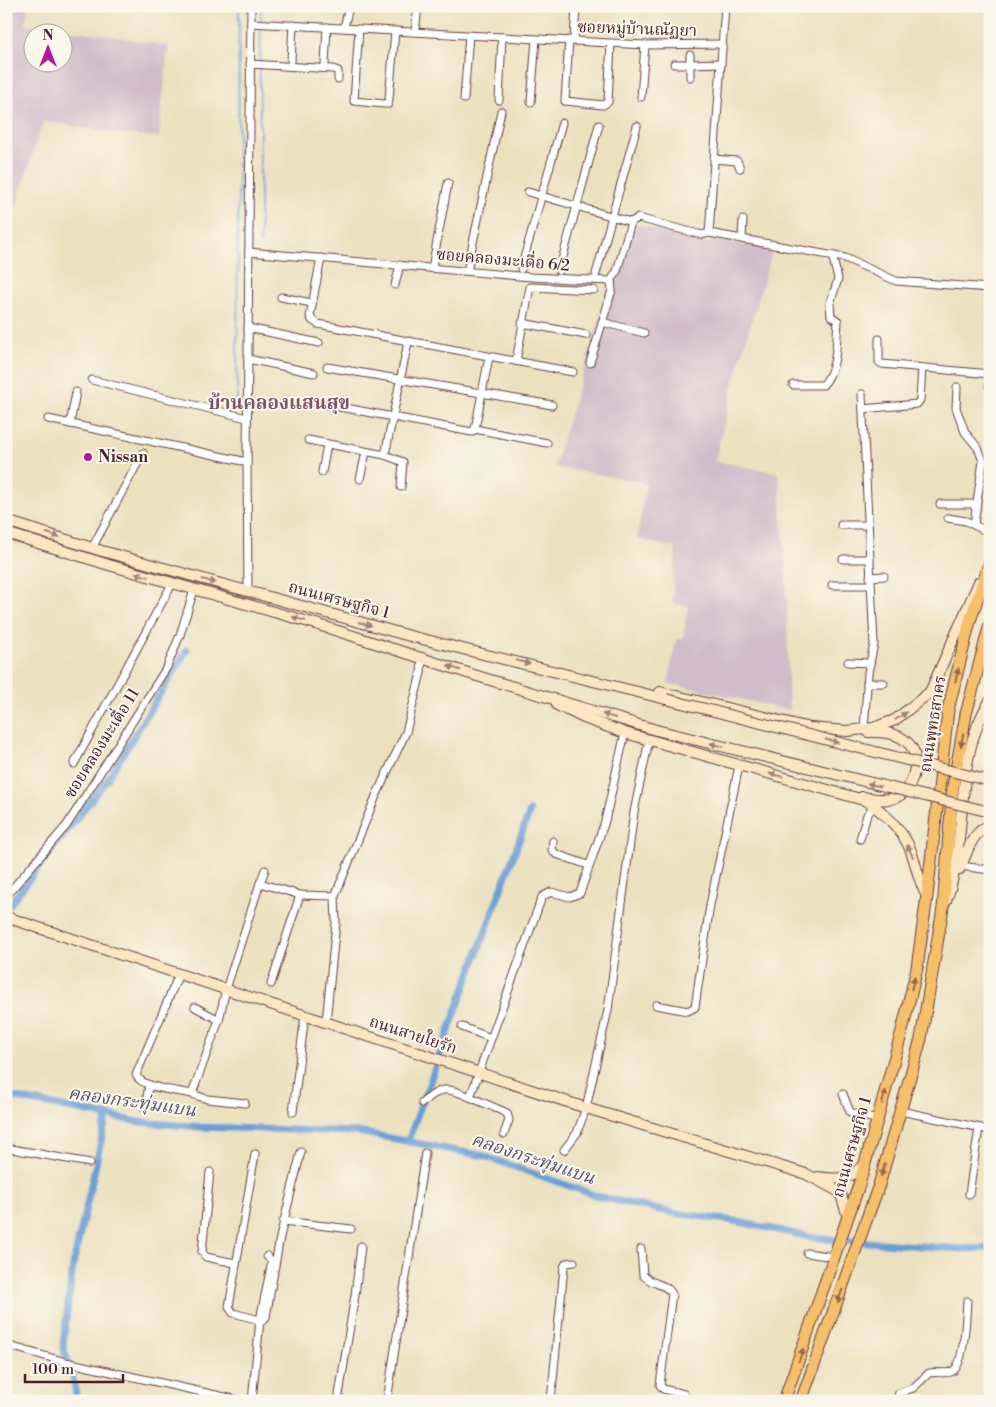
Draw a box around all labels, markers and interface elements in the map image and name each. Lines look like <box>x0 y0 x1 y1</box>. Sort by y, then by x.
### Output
street label: ซอยหมู่บ้านณัฏยา <box>577 17 697 41</box>
north arrow <box>22 22 72 72</box>
text: N <box>42 27 54 45</box>
street label: ซอยคลองมะเดื่อ 6/2 <box>435 242 571 276</box>
district label: บ้านคลองแสนสุข <box>208 391 350 415</box>
place label: Nissan <box>98 447 148 467</box>
marker: Nissan <box>82 451 94 463</box>
one-way arrow <box>45 532 60 540</box>
one-way arrow <box>135 571 150 579</box>
one-way arrow <box>201 577 216 585</box>
street label: ถนนเศรษฐกิจ 1 <box>286 577 392 623</box>
one-way arrow <box>291 615 306 623</box>
one-way arrow <box>358 620 373 628</box>
one-way arrow <box>516 658 531 666</box>
one-way arrow <box>446 664 461 671</box>
one-way arrow <box>953 667 961 682</box>
street label: ถนนพุทธสาคร <box>915 674 952 774</box>
street label: ซอยคลองมะเดื่อ 11 <box>58 683 144 802</box>
one-way arrow <box>894 711 908 720</box>
one-way arrow <box>601 712 616 720</box>
one-way arrow <box>957 732 965 748</box>
one-way arrow <box>825 737 840 745</box>
one-way arrow <box>709 741 724 749</box>
one-way arrow <box>768 771 783 779</box>
one-way arrow <box>867 781 882 789</box>
one-way arrow <box>906 844 914 858</box>
one-way arrow <box>909 976 917 991</box>
street label: ถนนสายใยรัก <box>367 1010 460 1059</box>
water label: คลองกระทุ่มแบน <box>67 1082 197 1122</box>
one-way arrow <box>880 1090 888 1105</box>
street label: ถนนเศรษฐกิจ 1 <box>828 1094 876 1200</box>
water label: คลองกระทุ่มแบน <box>468 1128 598 1190</box>
one-way arrow <box>879 1162 887 1177</box>
one-way arrow <box>836 1288 844 1303</box>
one-way arrow <box>797 1347 805 1362</box>
scale bar <box>25 1352 122 1384</box>
text: 100 m <box>32 1360 74 1379</box>

